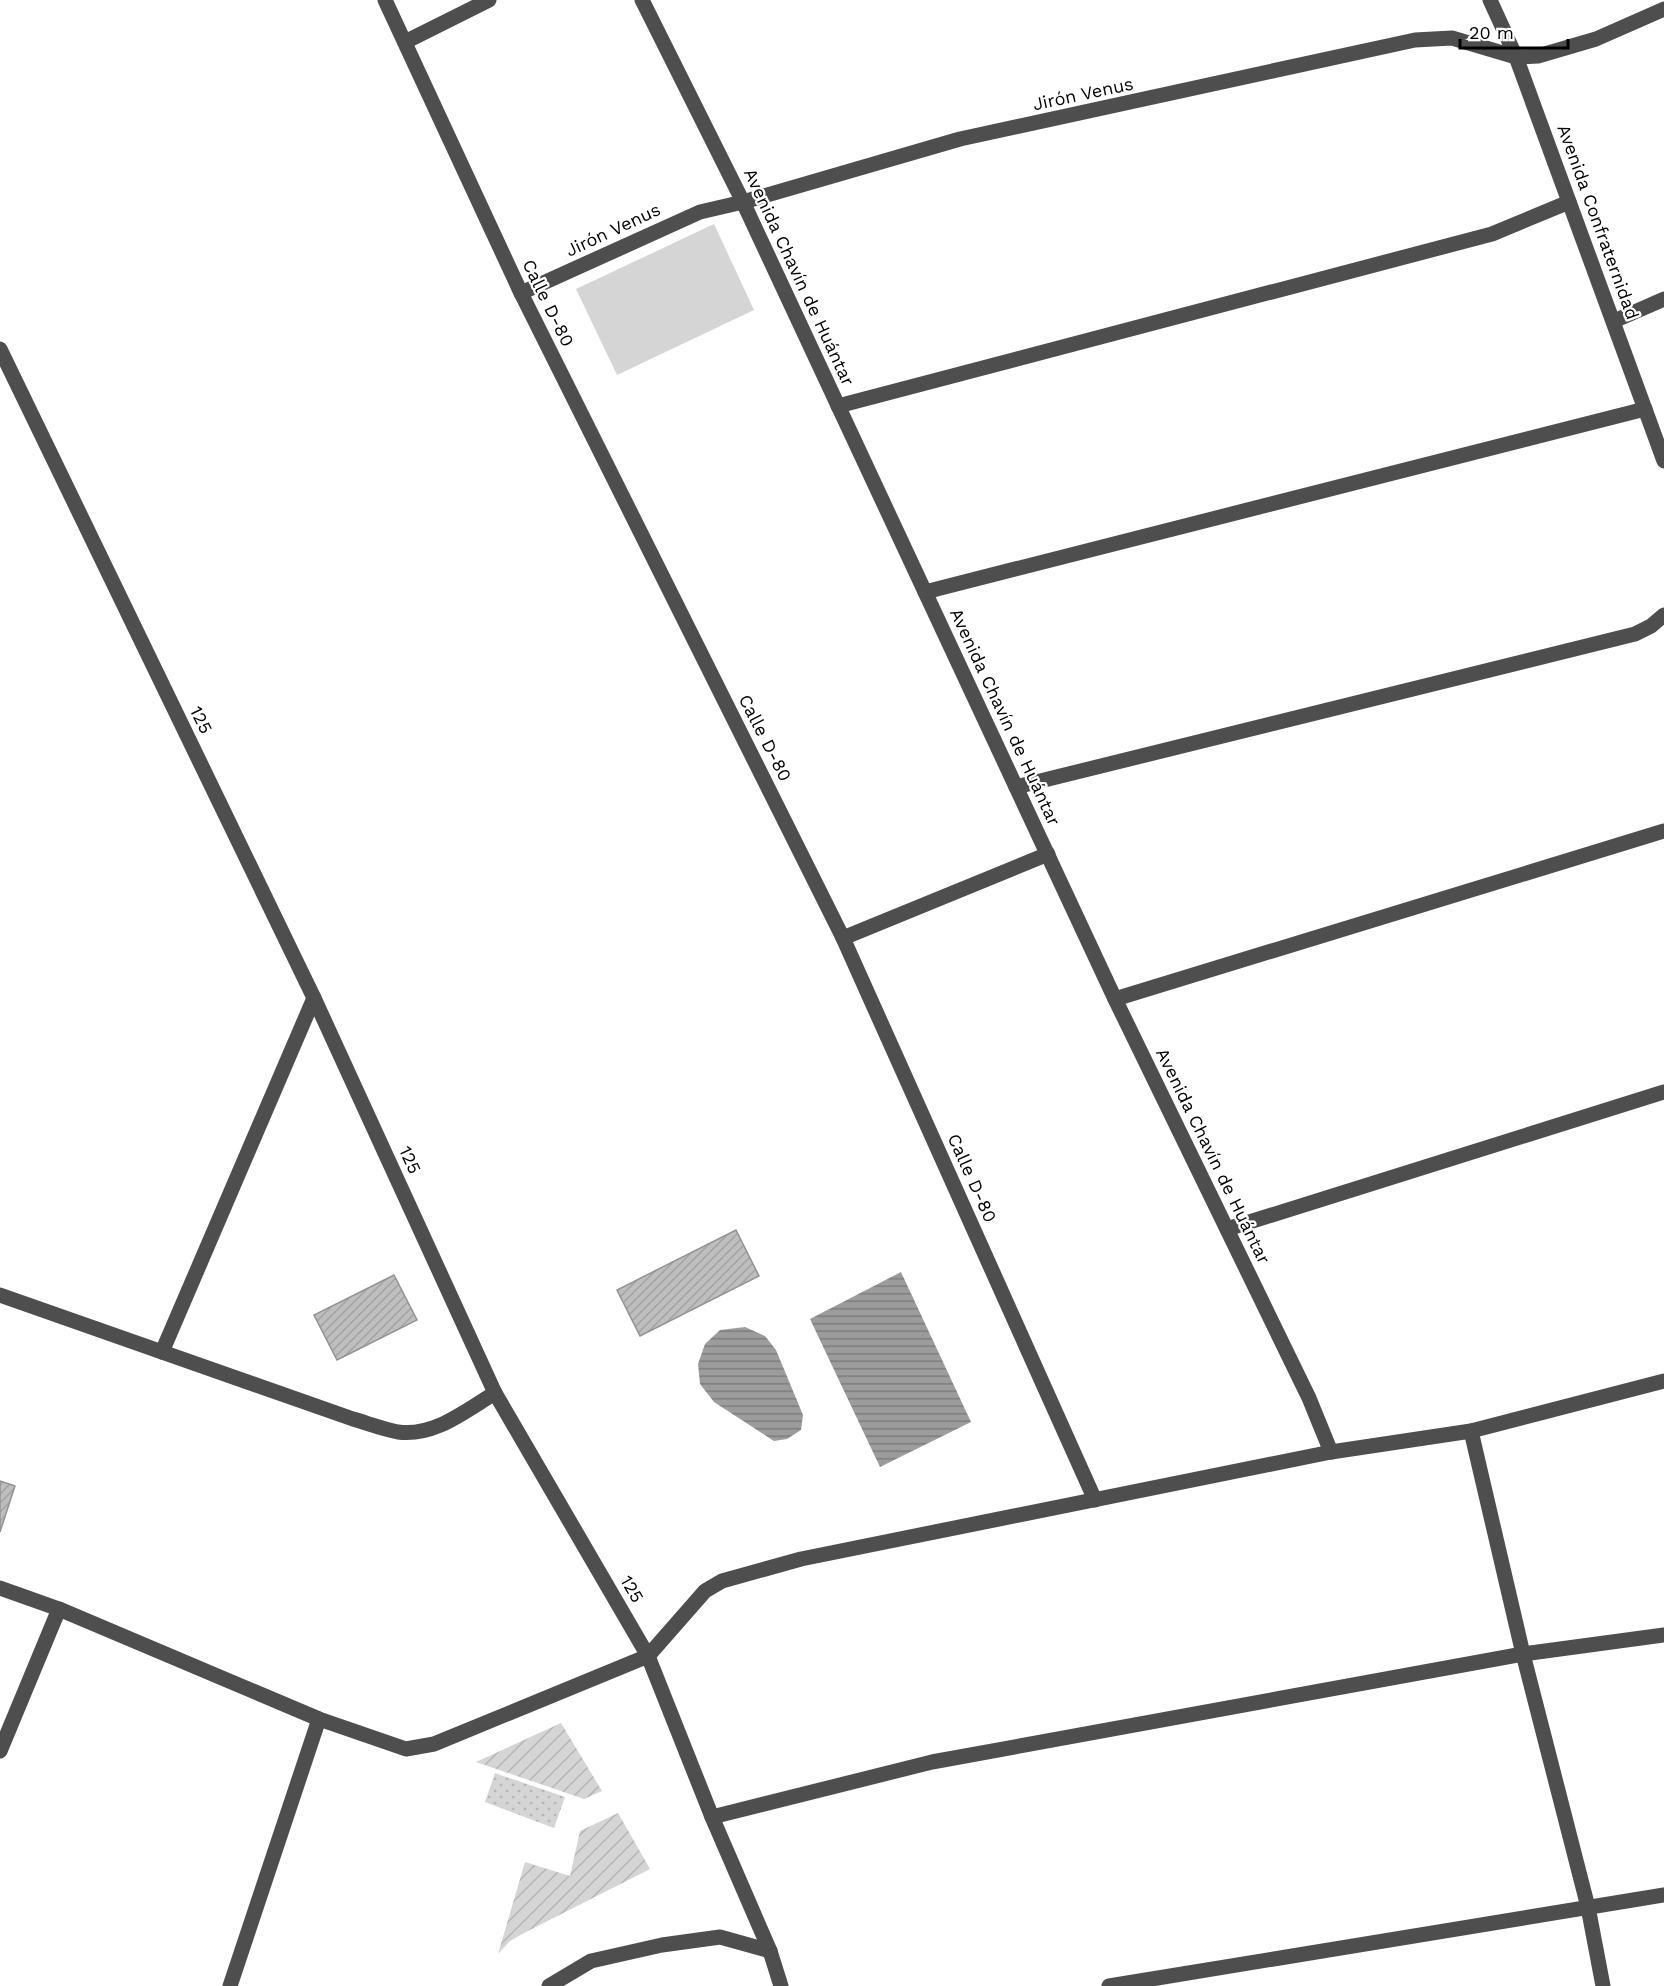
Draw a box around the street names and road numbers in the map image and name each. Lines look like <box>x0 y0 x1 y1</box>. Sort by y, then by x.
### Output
street label: Jirón Venus <box>1031 73 1135 114</box>
street label: Avenida Confraternidad <box>1553 121 1644 322</box>
street label: Avenida Chavín de Huántar <box>740 165 859 389</box>
street label: Jirón Venus <box>562 198 664 261</box>
street label: Calle D-80 <box>518 256 579 350</box>
street label: Avenida Chavín de Huántar <box>946 605 1065 829</box>
street label: Calle D-80 <box>735 691 796 785</box>
street label: 125 <box>186 703 217 737</box>
street label: Avenida Chavín de Huántar <box>1152 1045 1275 1267</box>
street label: Calle D-80 <box>944 1130 1001 1225</box>
street label: 125 <box>395 1143 426 1177</box>
street label: 125 <box>616 1571 649 1606</box>

